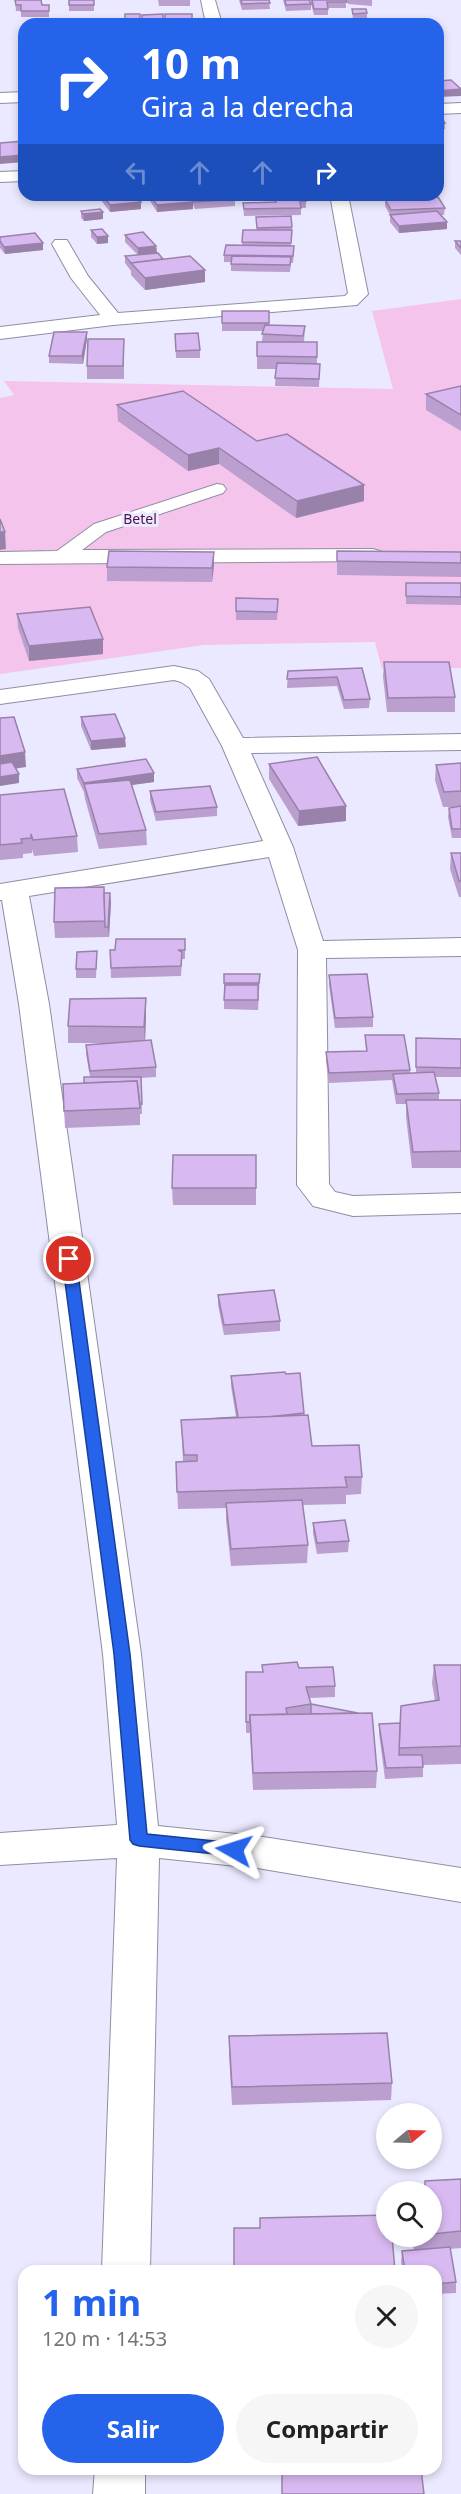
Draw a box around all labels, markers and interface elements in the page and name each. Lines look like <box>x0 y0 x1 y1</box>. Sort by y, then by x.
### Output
text: 10 m <box>141 34 241 91</box>
icon: right <box>42 42 120 120</box>
text: Gira a la derecha <box>141 88 354 125</box>
icon: left <box>120 156 153 189</box>
icon: ahead <box>183 156 216 189</box>
icon: ahead <box>246 156 279 189</box>
icon: right <box>309 156 342 189</box>
park label: Betel <box>123 509 157 528</box>
pin <box>43 1233 94 1284</box>
icon: arrive <box>52 1242 85 1275</box>
position arrow <box>202 1818 266 1882</box>
north arrow <box>376 2103 442 2169</box>
map controls <box>376 2103 442 2247</box>
button: search <box>376 2181 442 2247</box>
text: 1 min <box>42 2278 141 2327</box>
button: close <box>355 2285 418 2348</box>
text: 120 m · 14:53 <box>42 2325 167 2352</box>
button: Salir <box>42 2394 224 2463</box>
button: Compartir <box>236 2394 418 2463</box>

